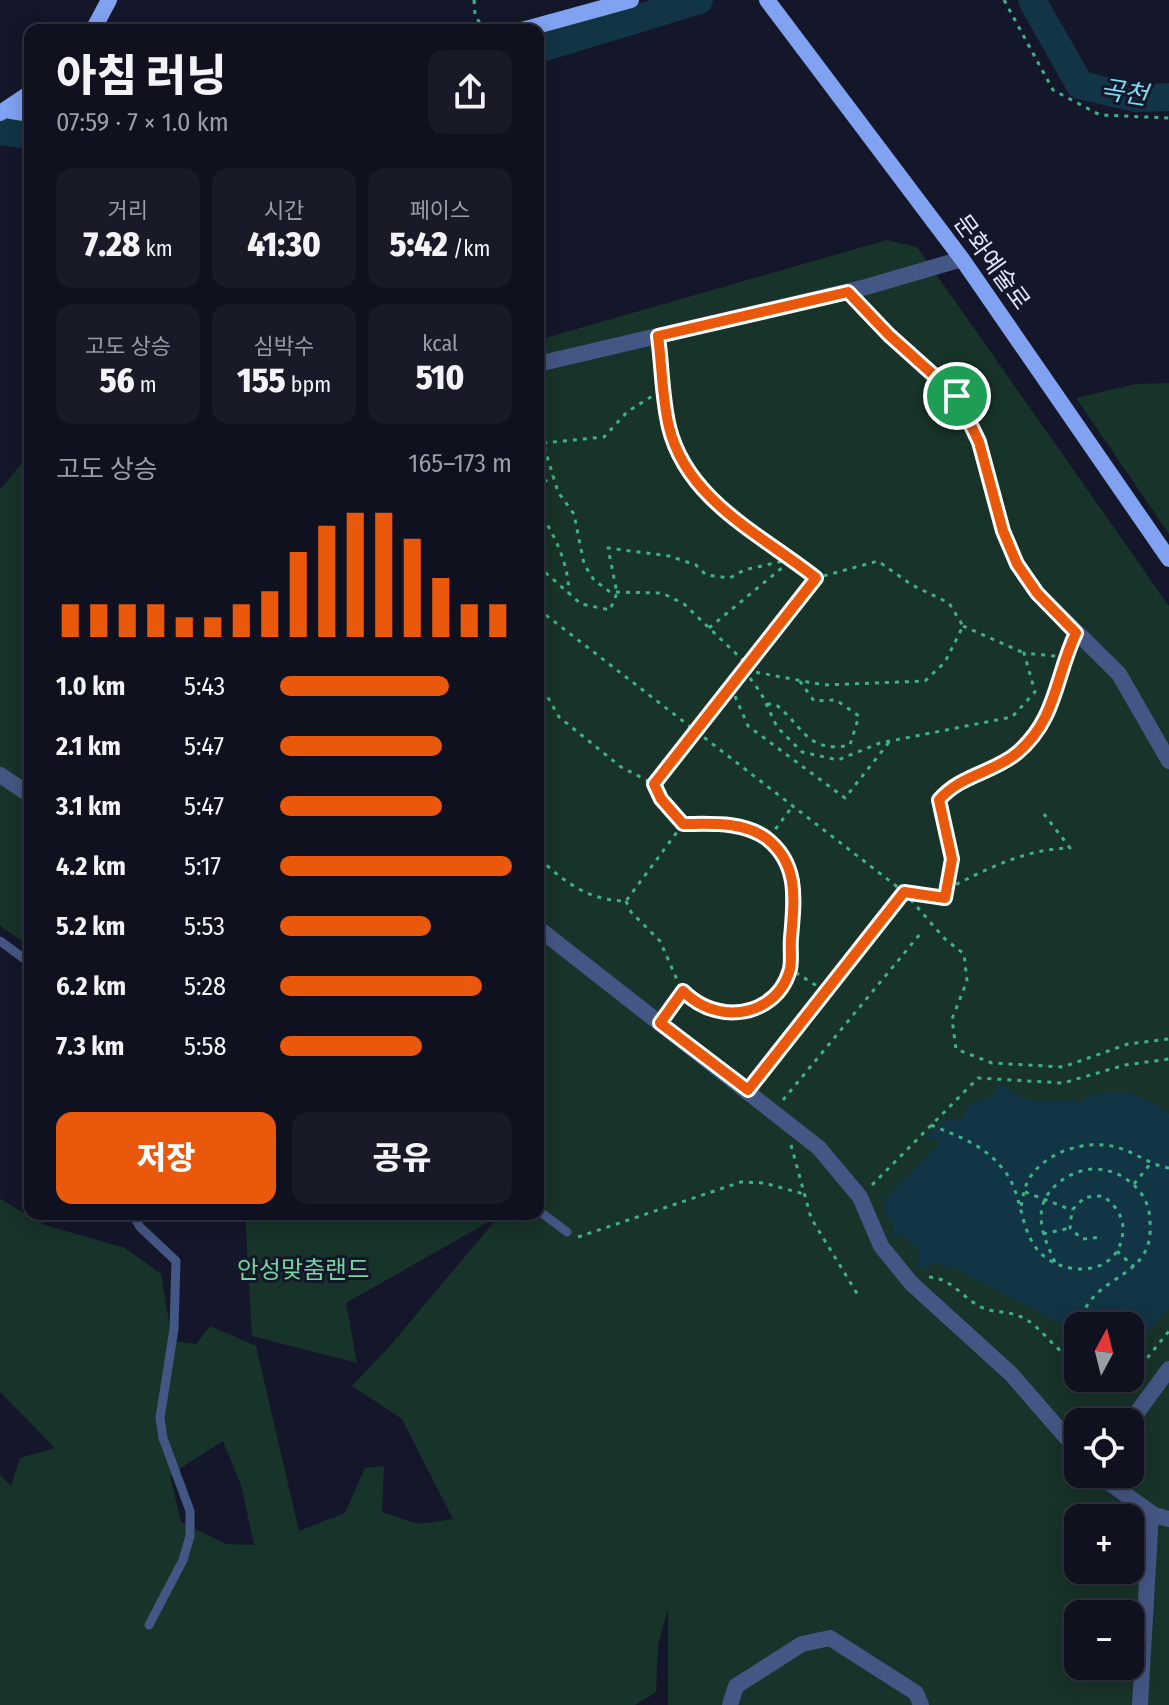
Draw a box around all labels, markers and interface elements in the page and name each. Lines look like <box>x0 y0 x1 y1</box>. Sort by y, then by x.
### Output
text: 아침 러닝 <box>56 50 227 103</box>
button: share <box>428 50 512 134</box>
water label: 곡천 <box>1098 73 1153 112</box>
text: 07:59 · 7 × 1.0 km <box>56 107 229 138</box>
text: 거리 <box>108 197 148 224</box>
text: 시간 <box>264 197 304 224</box>
text: 페이스 <box>410 197 470 224</box>
street label: 문화예술로 <box>948 209 1036 315</box>
text: 7.28 <box>83 224 140 265</box>
text: 41:30 <box>247 224 321 265</box>
text: 5:42 <box>390 224 448 265</box>
text: km <box>140 235 173 262</box>
text: /km <box>448 235 490 262</box>
text: kcal <box>422 330 458 357</box>
text: 고도 상승 <box>85 333 171 360</box>
text: 심박수 <box>254 333 314 360</box>
text: 510 <box>416 357 464 398</box>
text: 56 <box>99 360 135 401</box>
text: 155 <box>237 360 286 401</box>
pin <box>923 362 991 430</box>
text: m <box>135 371 157 398</box>
text: bpm <box>286 371 331 398</box>
icon: arrive <box>935 374 979 418</box>
text: 165–173 m <box>408 448 512 479</box>
text: 고도 상승 <box>56 454 158 485</box>
text: 1.0 km <box>56 671 125 702</box>
text: 5:43 <box>184 671 225 702</box>
text: 2.1 km <box>56 731 121 762</box>
text: 5:47 <box>184 731 224 762</box>
text: 3.1 km <box>56 791 121 822</box>
text: 5:47 <box>184 791 224 822</box>
text: 4.2 km <box>56 851 126 882</box>
text: 5:17 <box>184 851 221 882</box>
text: 5.2 km <box>56 911 125 942</box>
text: 5:53 <box>184 911 225 942</box>
text: 6.2 km <box>56 971 126 1002</box>
text: 5:28 <box>184 971 226 1002</box>
text: 7.3 km <box>56 1031 124 1062</box>
text: 5:58 <box>184 1031 226 1062</box>
button: 저장 <box>56 1112 276 1204</box>
button: 공유 <box>292 1112 512 1204</box>
park label: 안성맞춤랜드 <box>237 1256 369 1284</box>
north arrow <box>1064 1312 1144 1392</box>
map controls <box>1064 1312 1144 1680</box>
button: locate <box>1064 1408 1144 1488</box>
button: + <box>1064 1504 1144 1584</box>
button: − <box>1064 1600 1144 1680</box>

